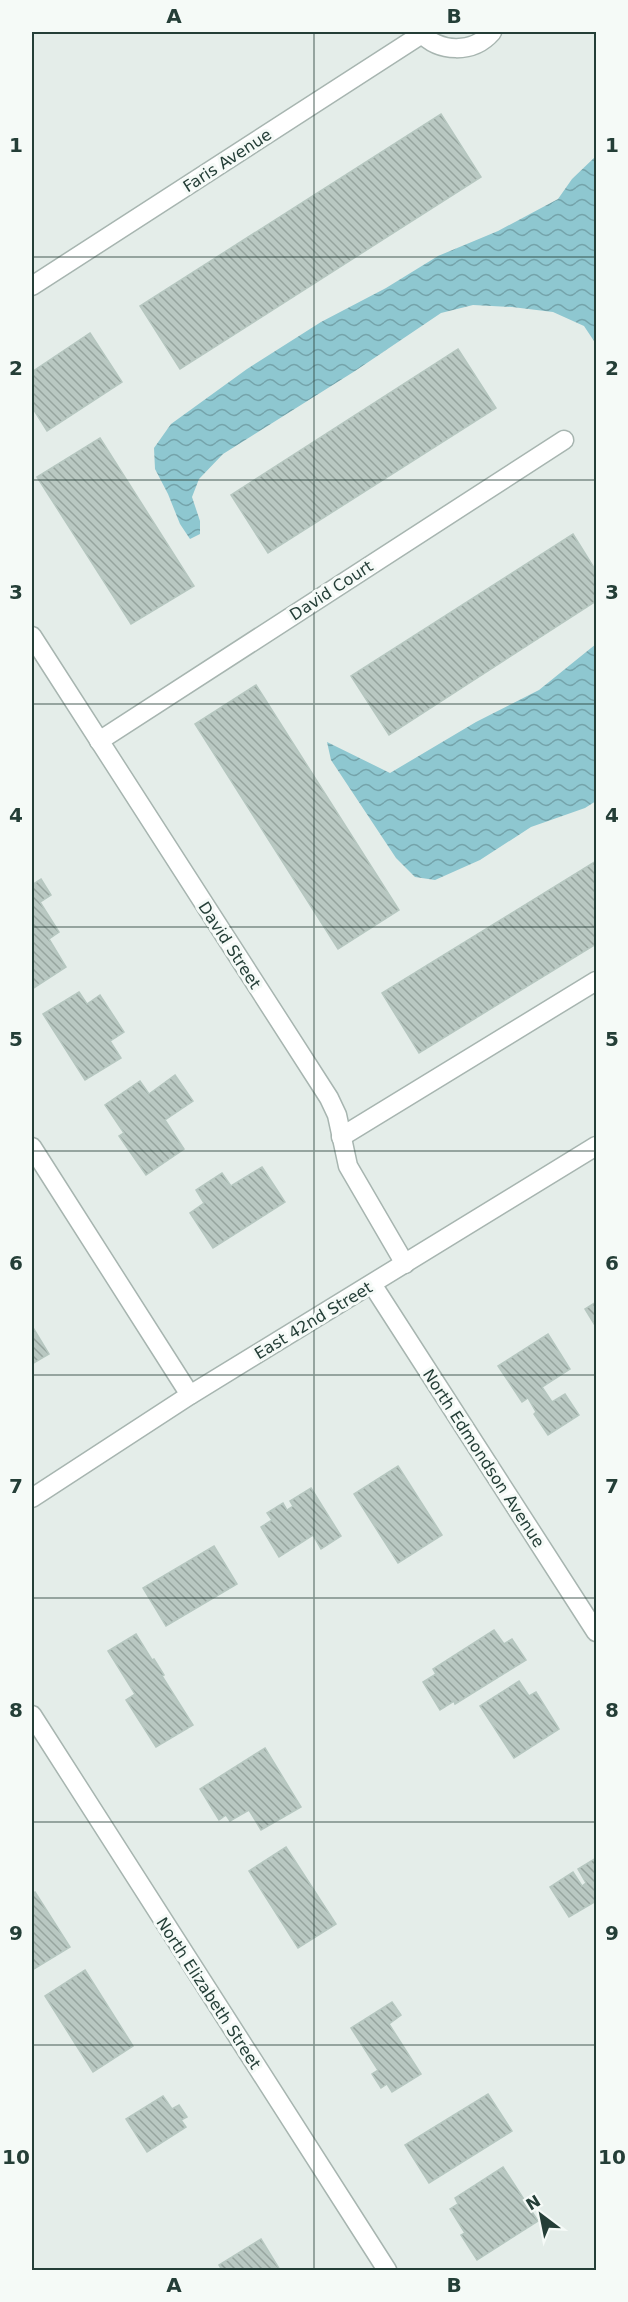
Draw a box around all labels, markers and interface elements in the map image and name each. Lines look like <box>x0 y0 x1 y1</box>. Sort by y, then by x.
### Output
text: A <box>166 4 182 28</box>
text: B <box>446 4 462 28</box>
street label: Faris Avenue <box>180 125 275 196</box>
text: 1 <box>9 133 23 157</box>
text: 1 <box>605 133 619 157</box>
text: 2 <box>9 356 23 380</box>
text: 2 <box>605 356 619 380</box>
street label: David Court <box>286 557 376 624</box>
text: 3 <box>9 580 23 604</box>
text: 3 <box>605 580 619 604</box>
text: 4 <box>9 803 23 827</box>
text: 4 <box>605 803 619 827</box>
street label: David Street <box>194 898 265 992</box>
text: 5 <box>9 1027 23 1051</box>
text: 5 <box>605 1027 619 1051</box>
text: 6 <box>9 1251 23 1275</box>
text: 6 <box>605 1251 619 1275</box>
street label: East 42nd Street <box>251 1278 376 1363</box>
street label: North Edmondson Avenue <box>419 1366 548 1551</box>
text: 7 <box>9 1474 23 1498</box>
text: 7 <box>605 1474 619 1498</box>
text: 8 <box>9 1698 23 1722</box>
text: 8 <box>605 1698 619 1722</box>
street label: North Elizabeth Street <box>152 1914 265 2073</box>
text: 9 <box>9 1921 23 1945</box>
text: 9 <box>605 1921 619 1945</box>
text: 10 <box>2 2145 30 2169</box>
text: 10 <box>598 2145 626 2169</box>
north arrow <box>511 2185 571 2245</box>
text: N <box>523 2191 544 2214</box>
text: A <box>166 2273 182 2297</box>
text: B <box>446 2273 462 2297</box>

